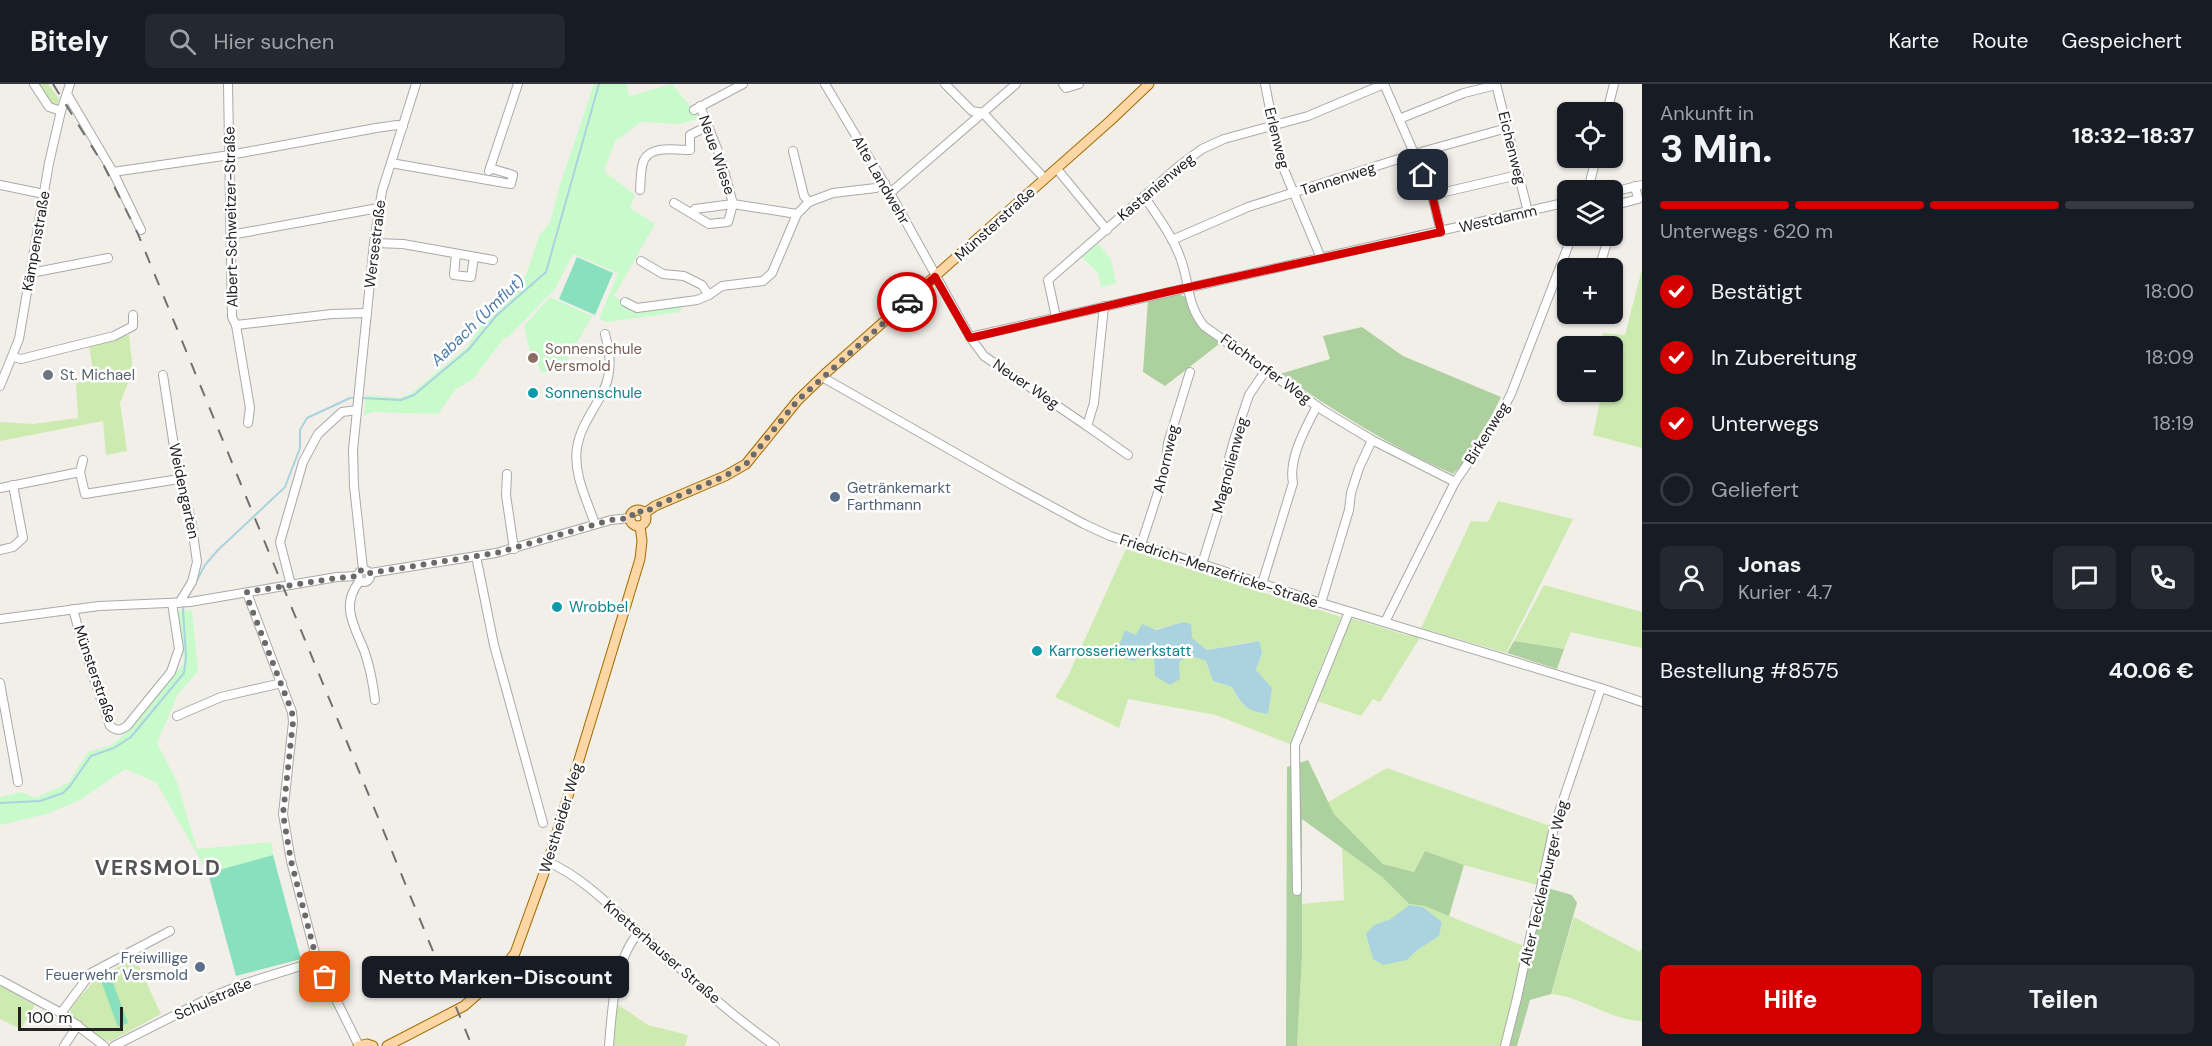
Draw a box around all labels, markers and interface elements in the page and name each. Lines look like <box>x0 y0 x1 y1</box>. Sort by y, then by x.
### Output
search box <box>145 14 565 68</box>
text: Bitely <box>30 23 109 60</box>
icon: search <box>166 25 199 58</box>
text: Hier suchen <box>214 27 334 56</box>
text: Karte <box>1888 27 1939 55</box>
text: Route <box>1972 27 2028 55</box>
text: Gespeichert <box>2061 27 2182 55</box>
text: Ankunft in <box>1660 100 1754 126</box>
map controls <box>1557 102 1623 402</box>
button: locate <box>1557 102 1623 168</box>
street label: Erlenweg <box>1260 105 1294 171</box>
street label: Eichenweg <box>1493 109 1531 187</box>
street label: Neue Wiese <box>694 113 740 197</box>
text: 18:32–18:37 <box>2072 121 2194 150</box>
text: 3 Min. <box>1660 123 1772 174</box>
street label: Albert-Schweitzer-Straße <box>219 126 243 308</box>
street label: Alte Landwehr <box>847 132 915 228</box>
street label: Kastanienweg <box>1113 149 1199 225</box>
pin <box>1397 149 1448 200</box>
street label: Tannenweg <box>1298 157 1378 201</box>
icon: home <box>1406 158 1439 191</box>
button: layers <box>1557 180 1623 246</box>
street label: Münsterstraße <box>950 183 1040 265</box>
street label: Kämpenstraße <box>17 189 55 293</box>
street label: Wersestraße <box>360 199 390 289</box>
street label: Westdamm <box>1457 200 1539 238</box>
text: Unterwegs · 620 m <box>1660 218 1833 244</box>
button: + <box>1557 258 1623 324</box>
water label: Aabach (Umflut) <box>425 270 529 371</box>
courier <box>877 272 937 332</box>
icon: check <box>1660 275 1693 308</box>
text: Bestätigt <box>1711 277 1802 306</box>
text: 18:00 <box>2144 278 2194 304</box>
icon: car <box>891 286 924 319</box>
street label: Füchtorfer Weg <box>1217 329 1315 409</box>
button: − <box>1557 336 1623 402</box>
place label: Sonnenschule Versmold <box>545 339 642 376</box>
icon: check <box>1660 341 1693 374</box>
text: In Zubereitung <box>1711 343 1857 372</box>
text: 18:09 <box>2145 344 2194 370</box>
marker: Sonnenschule Versmold <box>526 351 540 365</box>
street label: Neuer Weg <box>989 354 1063 414</box>
place label: St. Michael <box>60 365 135 385</box>
marker: St. Michael <box>41 368 55 382</box>
place label: Sonnenschule <box>545 383 642 403</box>
marker: Sonnenschule <box>526 386 540 400</box>
street label: Birkenweg <box>1460 398 1514 468</box>
icon: check <box>1660 407 1693 440</box>
text: Unterwegs <box>1711 409 1819 438</box>
text: 18:19 <box>2153 410 2194 436</box>
street label: Magnolienweg <box>1208 415 1252 515</box>
street label: Ahornweg <box>1148 423 1184 495</box>
street label: Weidengarten <box>164 441 204 541</box>
text: Geliefert <box>1711 475 1799 504</box>
place label: Getränkemarkt Farthmann <box>847 478 951 515</box>
marker: Getränkemarkt Farthmann <box>828 490 842 504</box>
street label: Friedrich-Menzefricke-Straße <box>1117 529 1321 613</box>
button: person <box>1660 546 1723 609</box>
button: chat <box>2053 546 2116 609</box>
button: phone <box>2131 546 2194 609</box>
text: Jonas <box>1738 550 1802 579</box>
text: Kurier · 4.7 <box>1738 579 1833 605</box>
place label: Wrobbel <box>569 597 628 617</box>
marker: Wrobbel <box>550 600 564 614</box>
street label: Münsterstraße <box>69 623 121 725</box>
place label: Karrosseriewerkstatt <box>1049 641 1192 661</box>
marker: Karrosseriewerkstatt <box>1030 644 1044 658</box>
text: Bestellung #8575 <box>1660 656 1839 685</box>
text: 40.06 € <box>2108 656 2194 685</box>
street label: Westheider Weg <box>535 760 587 876</box>
street label: Alter Tecklenburger Weg <box>1515 798 1573 968</box>
district label: VERSMOLD <box>95 854 221 882</box>
street label: Knetterhauser Straße <box>599 896 725 1008</box>
place label: Freiwillige Feuerwehr Versmold <box>46 948 188 985</box>
pin <box>299 951 350 1002</box>
callout: Netto Marken-Discount <box>361 956 628 998</box>
marker: Freiwillige Feuerwehr Versmold <box>193 960 207 974</box>
icon: bag <box>308 960 341 993</box>
text: Netto Marken-Discount <box>378 964 613 990</box>
button: Hilfe <box>1660 965 1921 1034</box>
button: Teilen <box>1933 965 2194 1034</box>
street label: Schulstraße <box>171 973 255 1025</box>
scale bar <box>18 1004 123 1032</box>
text: 100 m <box>27 1007 72 1028</box>

